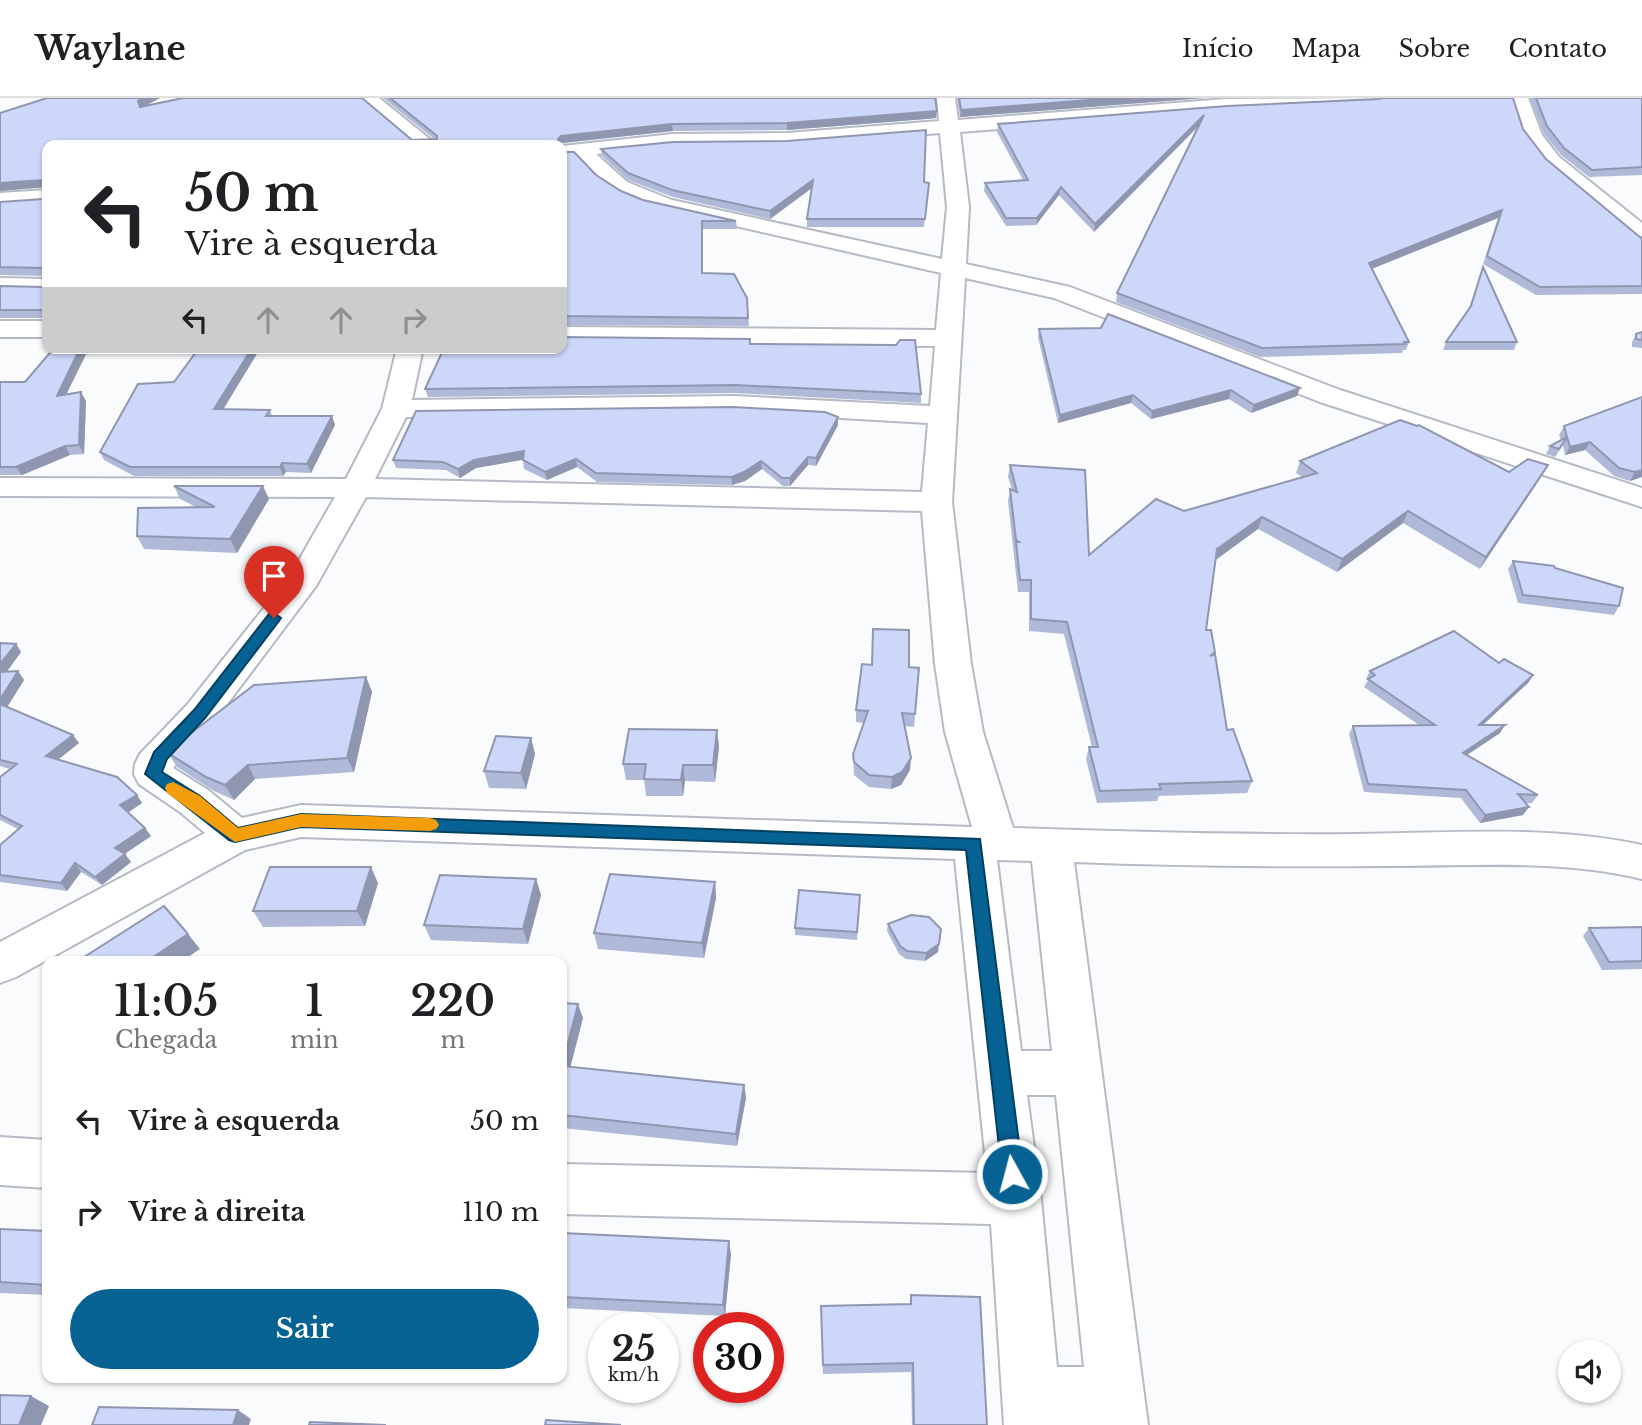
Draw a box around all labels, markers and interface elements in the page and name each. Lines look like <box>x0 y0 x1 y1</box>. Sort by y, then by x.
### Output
text: Waylane <box>35 28 186 69</box>
text: Início <box>1182 34 1254 63</box>
text: Mapa <box>1292 34 1361 63</box>
text: Sobre <box>1399 34 1470 63</box>
text: Contato <box>1508 34 1607 63</box>
text: 50 m <box>185 163 318 224</box>
icon: left <box>70 168 161 259</box>
text: Vire à esquerda <box>185 224 438 264</box>
icon: left <box>176 301 214 339</box>
icon: ahead <box>249 301 287 339</box>
icon: ahead <box>322 301 360 339</box>
icon: right <box>395 301 433 339</box>
pin <box>244 546 304 618</box>
icon: arrive <box>255 557 293 595</box>
text: 11:05 <box>114 975 218 1027</box>
text: 1 <box>305 975 324 1027</box>
text: 220 <box>410 975 495 1027</box>
text: Chegada <box>115 1026 217 1054</box>
text: min <box>290 1026 339 1054</box>
text: m <box>440 1026 465 1054</box>
icon: left <box>70 1102 108 1140</box>
text: Vire à esquerda <box>129 1105 340 1137</box>
text: 50 m <box>470 1105 539 1137</box>
position arrow <box>975 1137 1049 1211</box>
icon: right <box>70 1193 108 1231</box>
text: Vire à direita <box>129 1196 305 1228</box>
text: 110 m <box>462 1196 539 1228</box>
button: Sair <box>70 1289 539 1369</box>
speed limit sign: 30 <box>693 1312 784 1403</box>
text: 25 <box>612 1327 655 1370</box>
map controls <box>1558 1340 1621 1403</box>
button: sound <box>1558 1340 1621 1403</box>
text: km/h <box>608 1364 659 1386</box>

